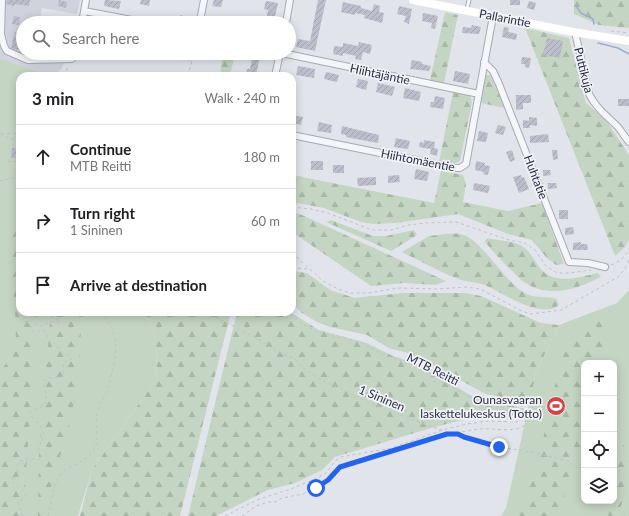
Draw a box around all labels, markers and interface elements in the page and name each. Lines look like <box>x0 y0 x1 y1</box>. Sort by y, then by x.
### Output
street label: Pallarintie <box>478 6 532 30</box>
search box <box>16 16 296 60</box>
icon: search <box>30 27 52 49</box>
text: Search here <box>62 29 139 47</box>
street label: Puttikuja <box>571 46 597 94</box>
street label: Hiihtäjäntie <box>349 60 411 88</box>
text: 3 min <box>32 88 74 109</box>
text: Walk · 240 m <box>204 90 280 106</box>
text: Continue <box>70 140 131 158</box>
street label: Hiihtomäentie <box>380 145 456 175</box>
icon: ahead <box>32 146 54 168</box>
text: 180 m <box>243 149 280 165</box>
street label: Huhtatie <box>521 153 551 201</box>
text: MTB Reitti <box>70 158 131 174</box>
text: Turn right <box>70 204 135 222</box>
icon: right <box>32 210 54 232</box>
text: 60 m <box>251 213 280 229</box>
text: 1 Sininen <box>70 222 123 238</box>
icon: arrive <box>32 274 54 296</box>
text: Arrive at destination <box>70 276 207 294</box>
street label: MTB Reitti <box>404 349 462 389</box>
map controls <box>581 360 617 504</box>
button: + <box>581 360 617 396</box>
street label: 1 Sininen <box>357 382 407 414</box>
place label: Ounasvaaran laskettelukeskus (Totto) <box>420 392 542 421</box>
sports icon: Ounasvaaran laskettelukeskus (Totto) <box>545 395 567 417</box>
button: − <box>581 396 617 432</box>
button: locate <box>581 432 617 468</box>
route end <box>490 438 508 456</box>
button: layers <box>581 468 617 504</box>
route start <box>307 479 325 497</box>

